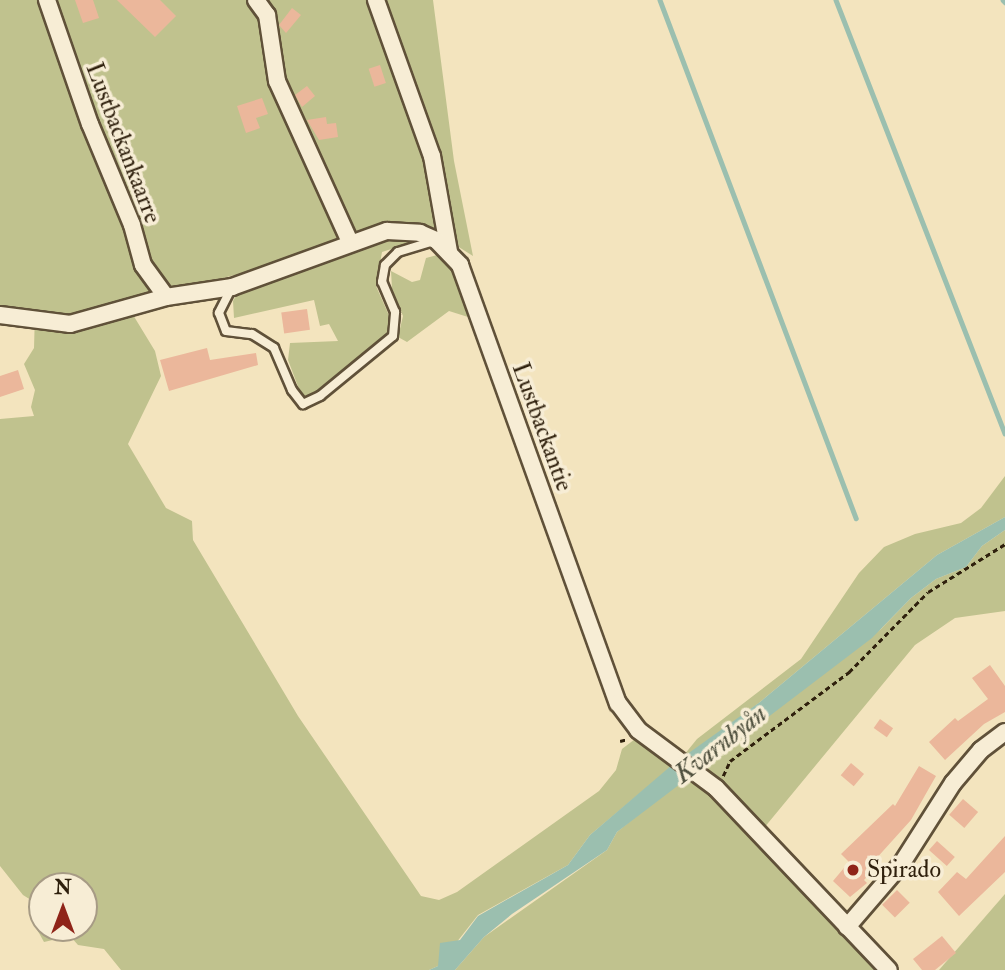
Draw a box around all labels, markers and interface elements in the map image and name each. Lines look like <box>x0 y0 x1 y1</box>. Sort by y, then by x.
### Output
street label: Lustbackankaarre <box>79 59 167 227</box>
street label: Lustbackantie <box>505 359 579 495</box>
water label: Kvarnbyån <box>669 699 773 791</box>
place label: Spirado <box>867 856 941 884</box>
marker: Spirado <box>845 862 861 878</box>
north arrow <box>28 872 98 942</box>
text: N <box>54 876 72 900</box>

